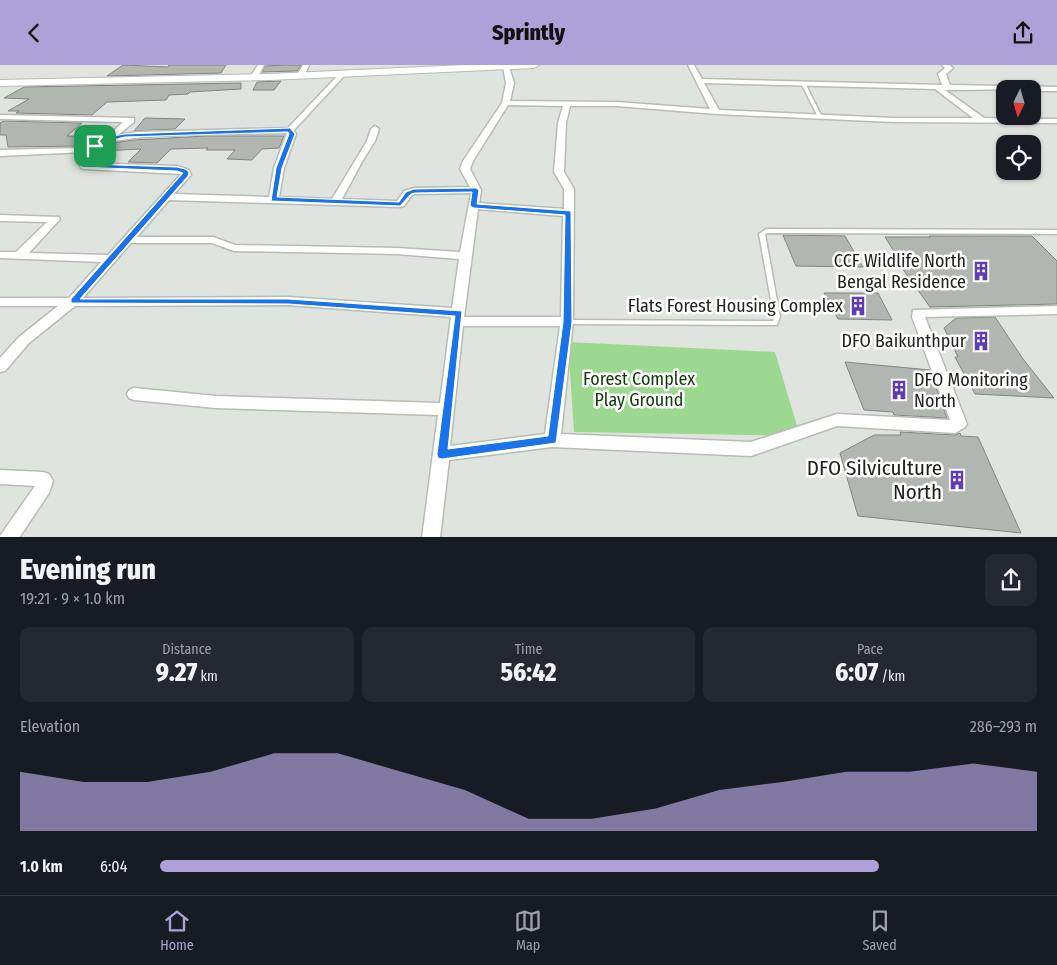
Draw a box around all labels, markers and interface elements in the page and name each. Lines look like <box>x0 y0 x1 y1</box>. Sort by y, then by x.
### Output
icon: back <box>20 19 48 47</box>
text: Sprintly <box>492 19 565 46</box>
icon: share <box>1009 19 1037 47</box>
north arrow <box>996 80 1041 125</box>
map controls <box>996 80 1041 180</box>
pin <box>74 125 116 167</box>
icon: arrive <box>81 132 109 160</box>
button: locate <box>996 135 1041 180</box>
place label: CCF Wildlife North Bengal Residence <box>834 250 966 293</box>
building icon: CCF Wildlife North Bengal Residence <box>970 260 992 282</box>
place label: Flats Forest Housing Complex <box>628 295 843 317</box>
building icon: Flats Forest Housing Complex <box>847 295 869 317</box>
place label: DFO Baikunthpur <box>841 330 967 352</box>
building icon: DFO Baikunthpur <box>970 330 992 352</box>
park label: Forest Complex Play Ground <box>583 368 695 411</box>
place label: DFO Monitoring North <box>914 369 1028 412</box>
building icon: DFO Monitoring North <box>888 379 910 401</box>
place label: DFO Silviculture North <box>807 455 942 505</box>
building icon: DFO Silviculture North <box>946 469 968 491</box>
text: Evening run <box>20 553 156 586</box>
button: share <box>985 554 1037 606</box>
text: 19:21 · 9 × 1.0 km <box>20 589 125 608</box>
text: Distance <box>162 641 211 658</box>
text: Time <box>515 641 542 658</box>
text: Pace <box>857 641 883 658</box>
text: 9.27 <box>156 658 197 688</box>
text: 56:42 <box>500 658 557 688</box>
text: 6:07 <box>835 658 878 688</box>
text: km <box>197 668 218 685</box>
text: /km <box>878 668 905 685</box>
text: Elevation <box>20 717 80 736</box>
text: 286–293 m <box>970 717 1037 736</box>
text: 1.0 km <box>20 857 63 876</box>
text: 6:04 <box>100 857 127 876</box>
tab: Home <box>160 907 194 954</box>
tab: Map <box>514 907 542 954</box>
tab: Saved <box>863 907 897 954</box>

